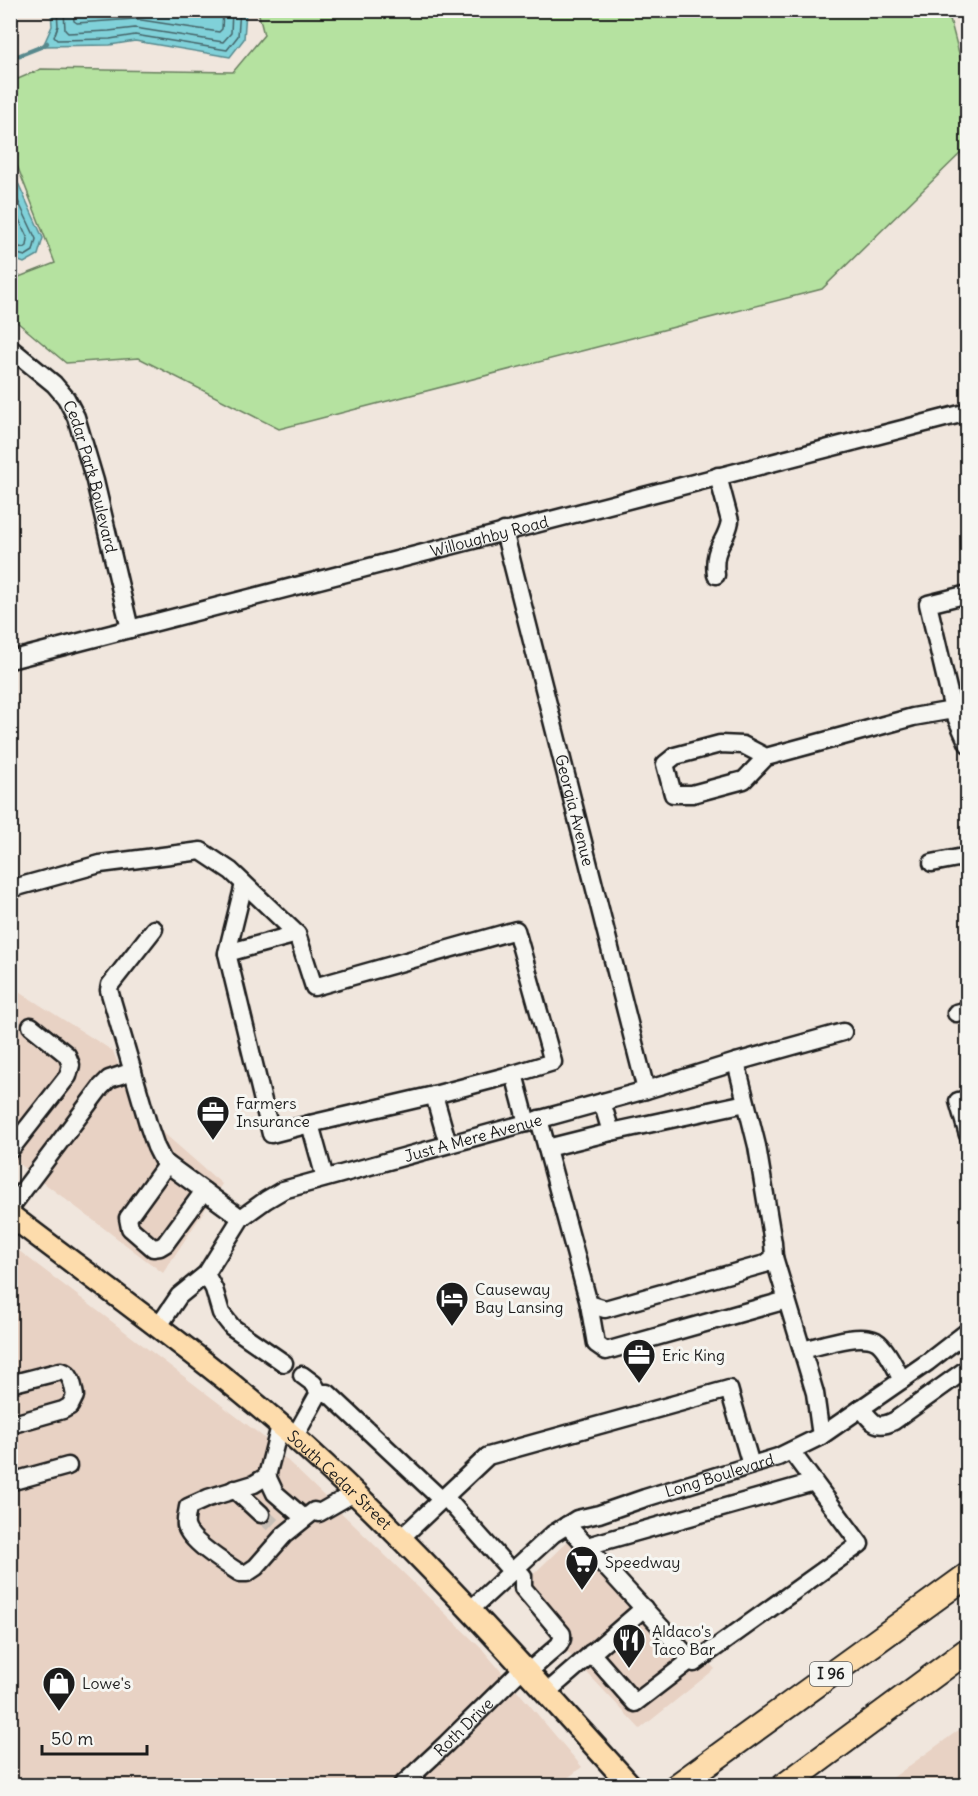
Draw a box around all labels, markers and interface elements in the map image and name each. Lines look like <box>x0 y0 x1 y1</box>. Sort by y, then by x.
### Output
street label: Cedar Park Boulevard <box>59 397 122 555</box>
street label: Willoughby Road <box>428 511 550 561</box>
street label: Georgia Avenue <box>551 752 599 868</box>
place label: Farmers Insurance <box>236 1093 310 1131</box>
office icon: Farmers Insurance <box>195 1094 231 1141</box>
street label: Just A Mere Avenue <box>402 1109 544 1166</box>
place label: Causeway Bay Lansing <box>475 1279 563 1317</box>
hotel icon: Causeway Bay Lansing <box>434 1280 470 1327</box>
office icon: Eric King <box>621 1337 657 1384</box>
place label: Eric King <box>662 1345 725 1365</box>
street label: South Cedar Street <box>283 1426 396 1534</box>
street label: Long Boulevard <box>662 1449 776 1501</box>
supermarket icon: Speedway <box>564 1544 600 1591</box>
place label: Speedway <box>605 1552 680 1572</box>
place label: Aldaco's Taco Bar <box>652 1621 716 1659</box>
restaurant icon: Aldaco's Taco Bar <box>611 1622 647 1669</box>
road number: I 96 <box>810 1662 852 1686</box>
shop icon: Lowe's <box>41 1665 77 1712</box>
place label: Lowe's <box>82 1673 131 1693</box>
street label: Roth Drive <box>430 1693 497 1760</box>
scale bar <box>42 1718 147 1756</box>
text: 50 m <box>51 1727 93 1750</box>

